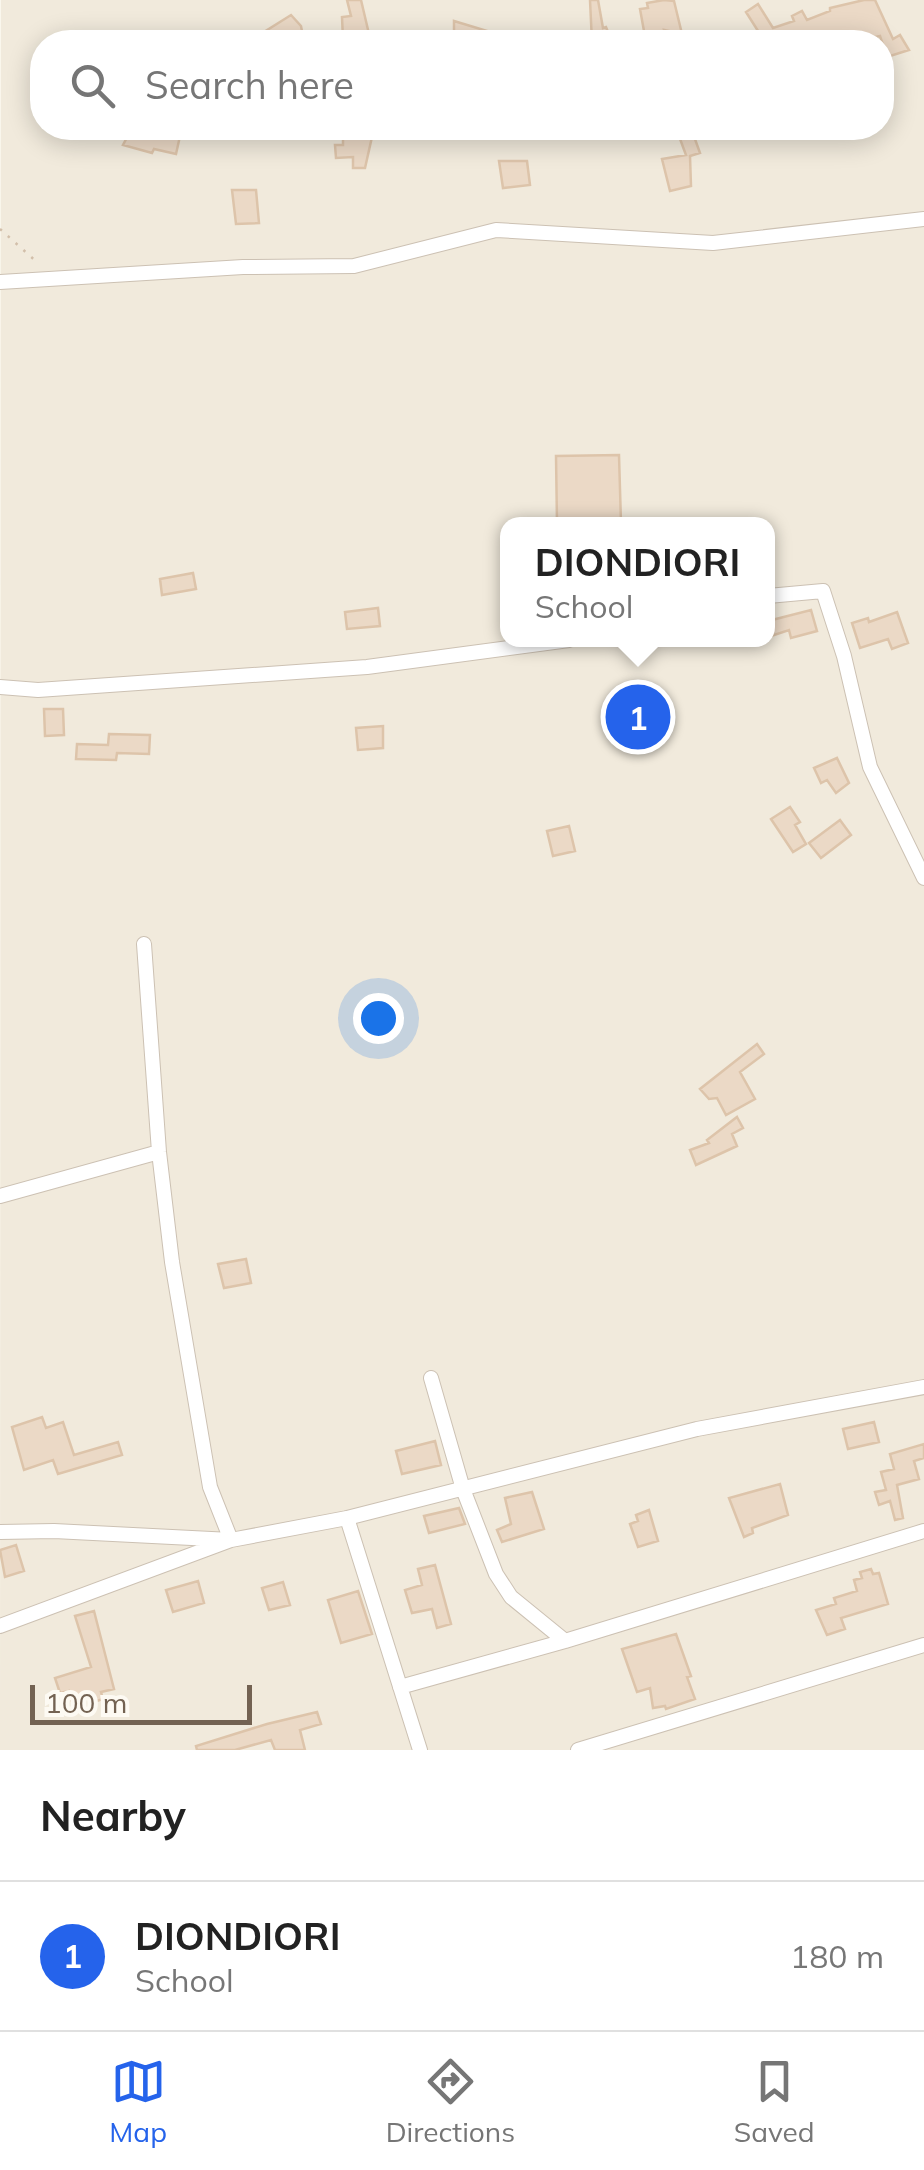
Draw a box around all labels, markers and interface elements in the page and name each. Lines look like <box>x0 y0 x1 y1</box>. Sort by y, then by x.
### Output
search box <box>30 30 894 140</box>
icon: search <box>65 58 120 113</box>
text: Search here <box>145 61 354 109</box>
popup <box>500 517 775 647</box>
text: DIONDIORI <box>535 538 740 586</box>
text: School <box>535 586 633 626</box>
pin: 1 <box>606 680 670 754</box>
your location <box>353 993 404 1044</box>
scale bar <box>30 1680 252 1724</box>
text: 100 m <box>45 1685 127 1720</box>
text: Nearby <box>40 1789 186 1842</box>
text: DIONDIORI <box>135 1912 340 1960</box>
text: 1 <box>63 1936 82 1976</box>
text: 180 m <box>790 1936 884 1976</box>
text: School <box>135 1960 234 2000</box>
tab: Map <box>109 2054 167 2149</box>
tab: Directions <box>386 2054 515 2149</box>
tab: Saved <box>734 2054 815 2149</box>

